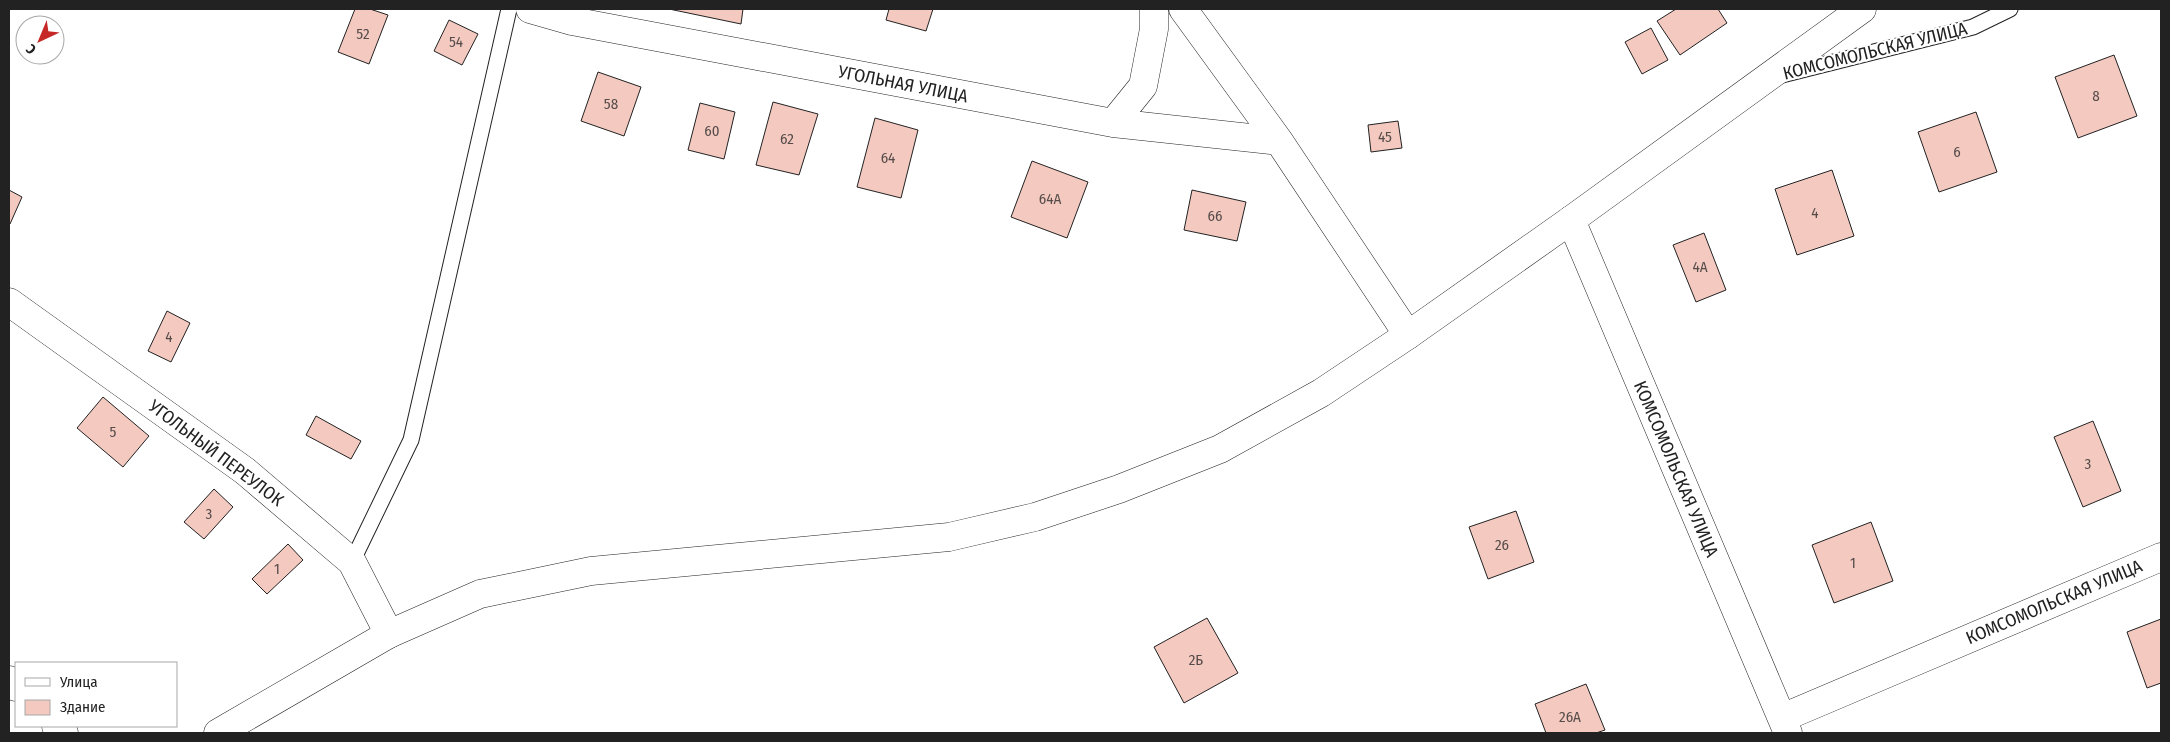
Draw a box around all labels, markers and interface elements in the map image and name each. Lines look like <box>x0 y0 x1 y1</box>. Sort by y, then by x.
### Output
north arrow <box>15 15 65 65</box>
street label: КОМСОМОЛЬСКАЯ УЛИЦА <box>1781 17 1970 85</box>
house number: 52 <box>356 25 370 43</box>
house number: 54 <box>449 33 463 51</box>
text: С <box>22 40 40 58</box>
street label: УГОЛЬНАЯ УЛИЦА <box>835 60 970 107</box>
house number: 8 <box>2092 87 2100 105</box>
house number: 58 <box>604 95 618 113</box>
house number: 60 <box>704 122 720 140</box>
house number: 45 <box>1378 128 1392 146</box>
house number: 62 <box>780 130 794 148</box>
house number: 6 <box>1953 143 1961 161</box>
house number: 64 <box>881 149 895 167</box>
house number: 64А <box>1039 190 1061 208</box>
house number: 4 <box>1811 204 1819 222</box>
house number: 66 <box>1208 207 1222 225</box>
house number: 4А <box>1692 258 1708 276</box>
house number: 4 <box>165 328 173 346</box>
street label: КОМСОМОЛЬСКАЯ УЛИЦА <box>1629 378 1723 561</box>
street label: УГОЛЬНЫЙ ПЕРЕУЛОК <box>143 394 288 511</box>
house number: 5 <box>110 423 117 441</box>
house number: 3 <box>2085 455 2092 473</box>
house number: 3 <box>206 505 213 523</box>
house number: 26 <box>1495 536 1509 554</box>
house number: 1 <box>1850 554 1856 572</box>
street label: КОМСОМОЛЬСКАЯ УЛИЦА <box>1963 555 2146 649</box>
house number: 1 <box>274 560 280 578</box>
house number: 2Б <box>1189 651 1203 669</box>
legend <box>15 662 178 727</box>
text: Улица <box>59 673 98 691</box>
text: Здание <box>60 698 106 716</box>
house number: 26А <box>1559 708 1581 726</box>

